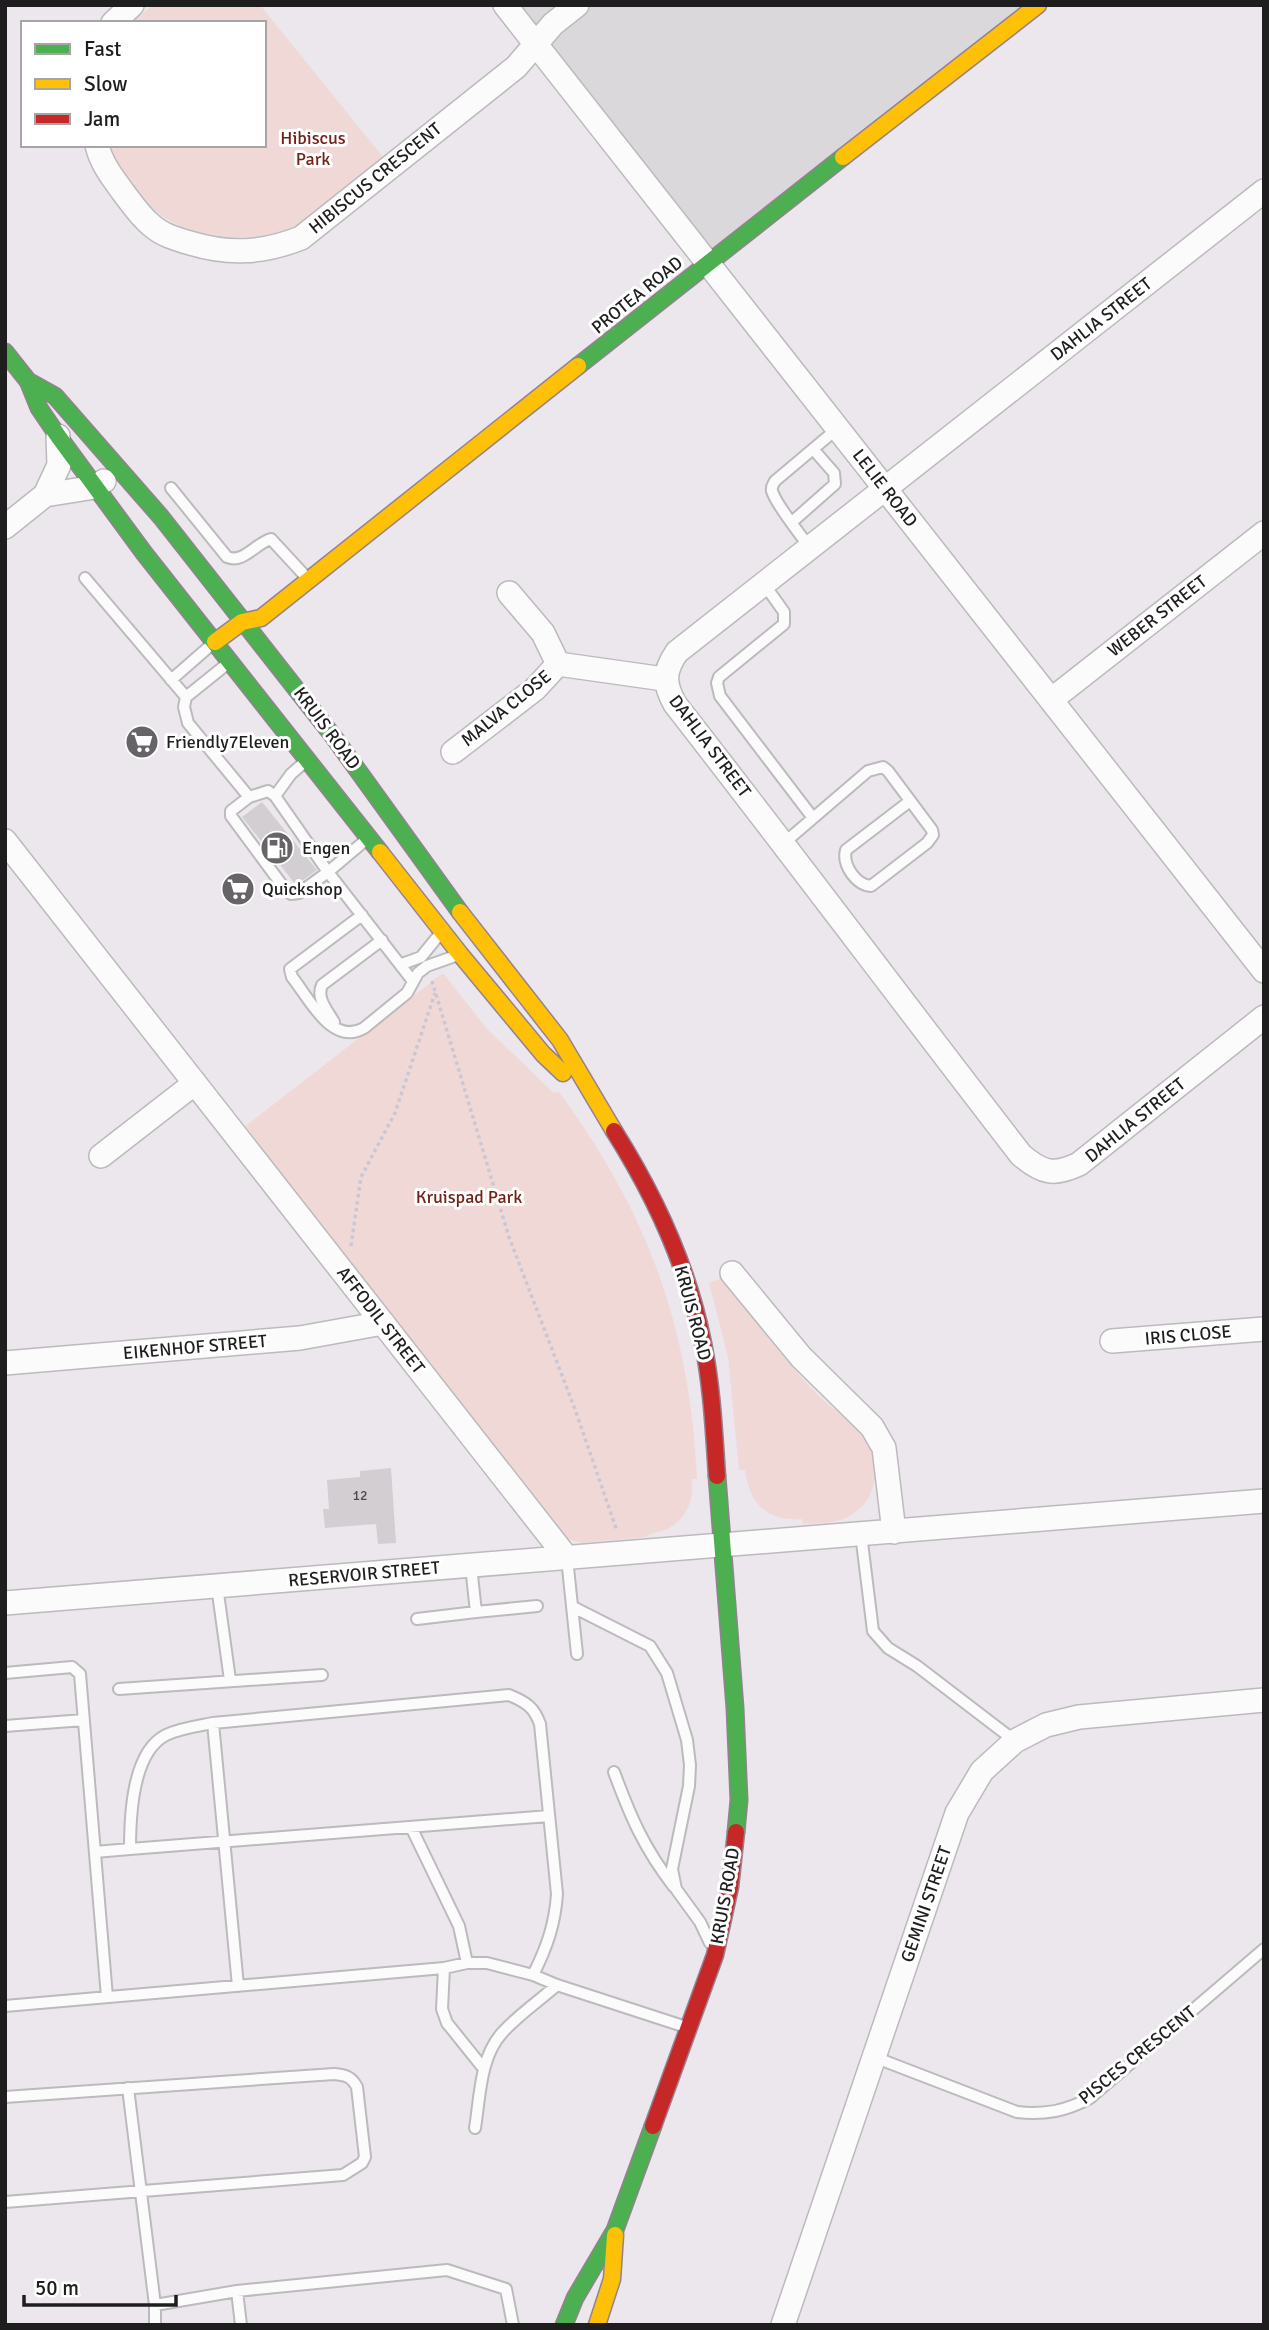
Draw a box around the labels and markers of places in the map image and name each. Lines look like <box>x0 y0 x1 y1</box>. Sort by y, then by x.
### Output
supermarket icon: Friendly7Eleven <box>123 723 161 761</box>
place label: Friendly7Eleven <box>166 731 289 753</box>
fuel station icon: Engen <box>258 829 296 867</box>
place label: Engen <box>302 837 350 859</box>
supermarket icon: Quickshop <box>219 870 257 908</box>
place label: Quickshop <box>262 878 342 900</box>

